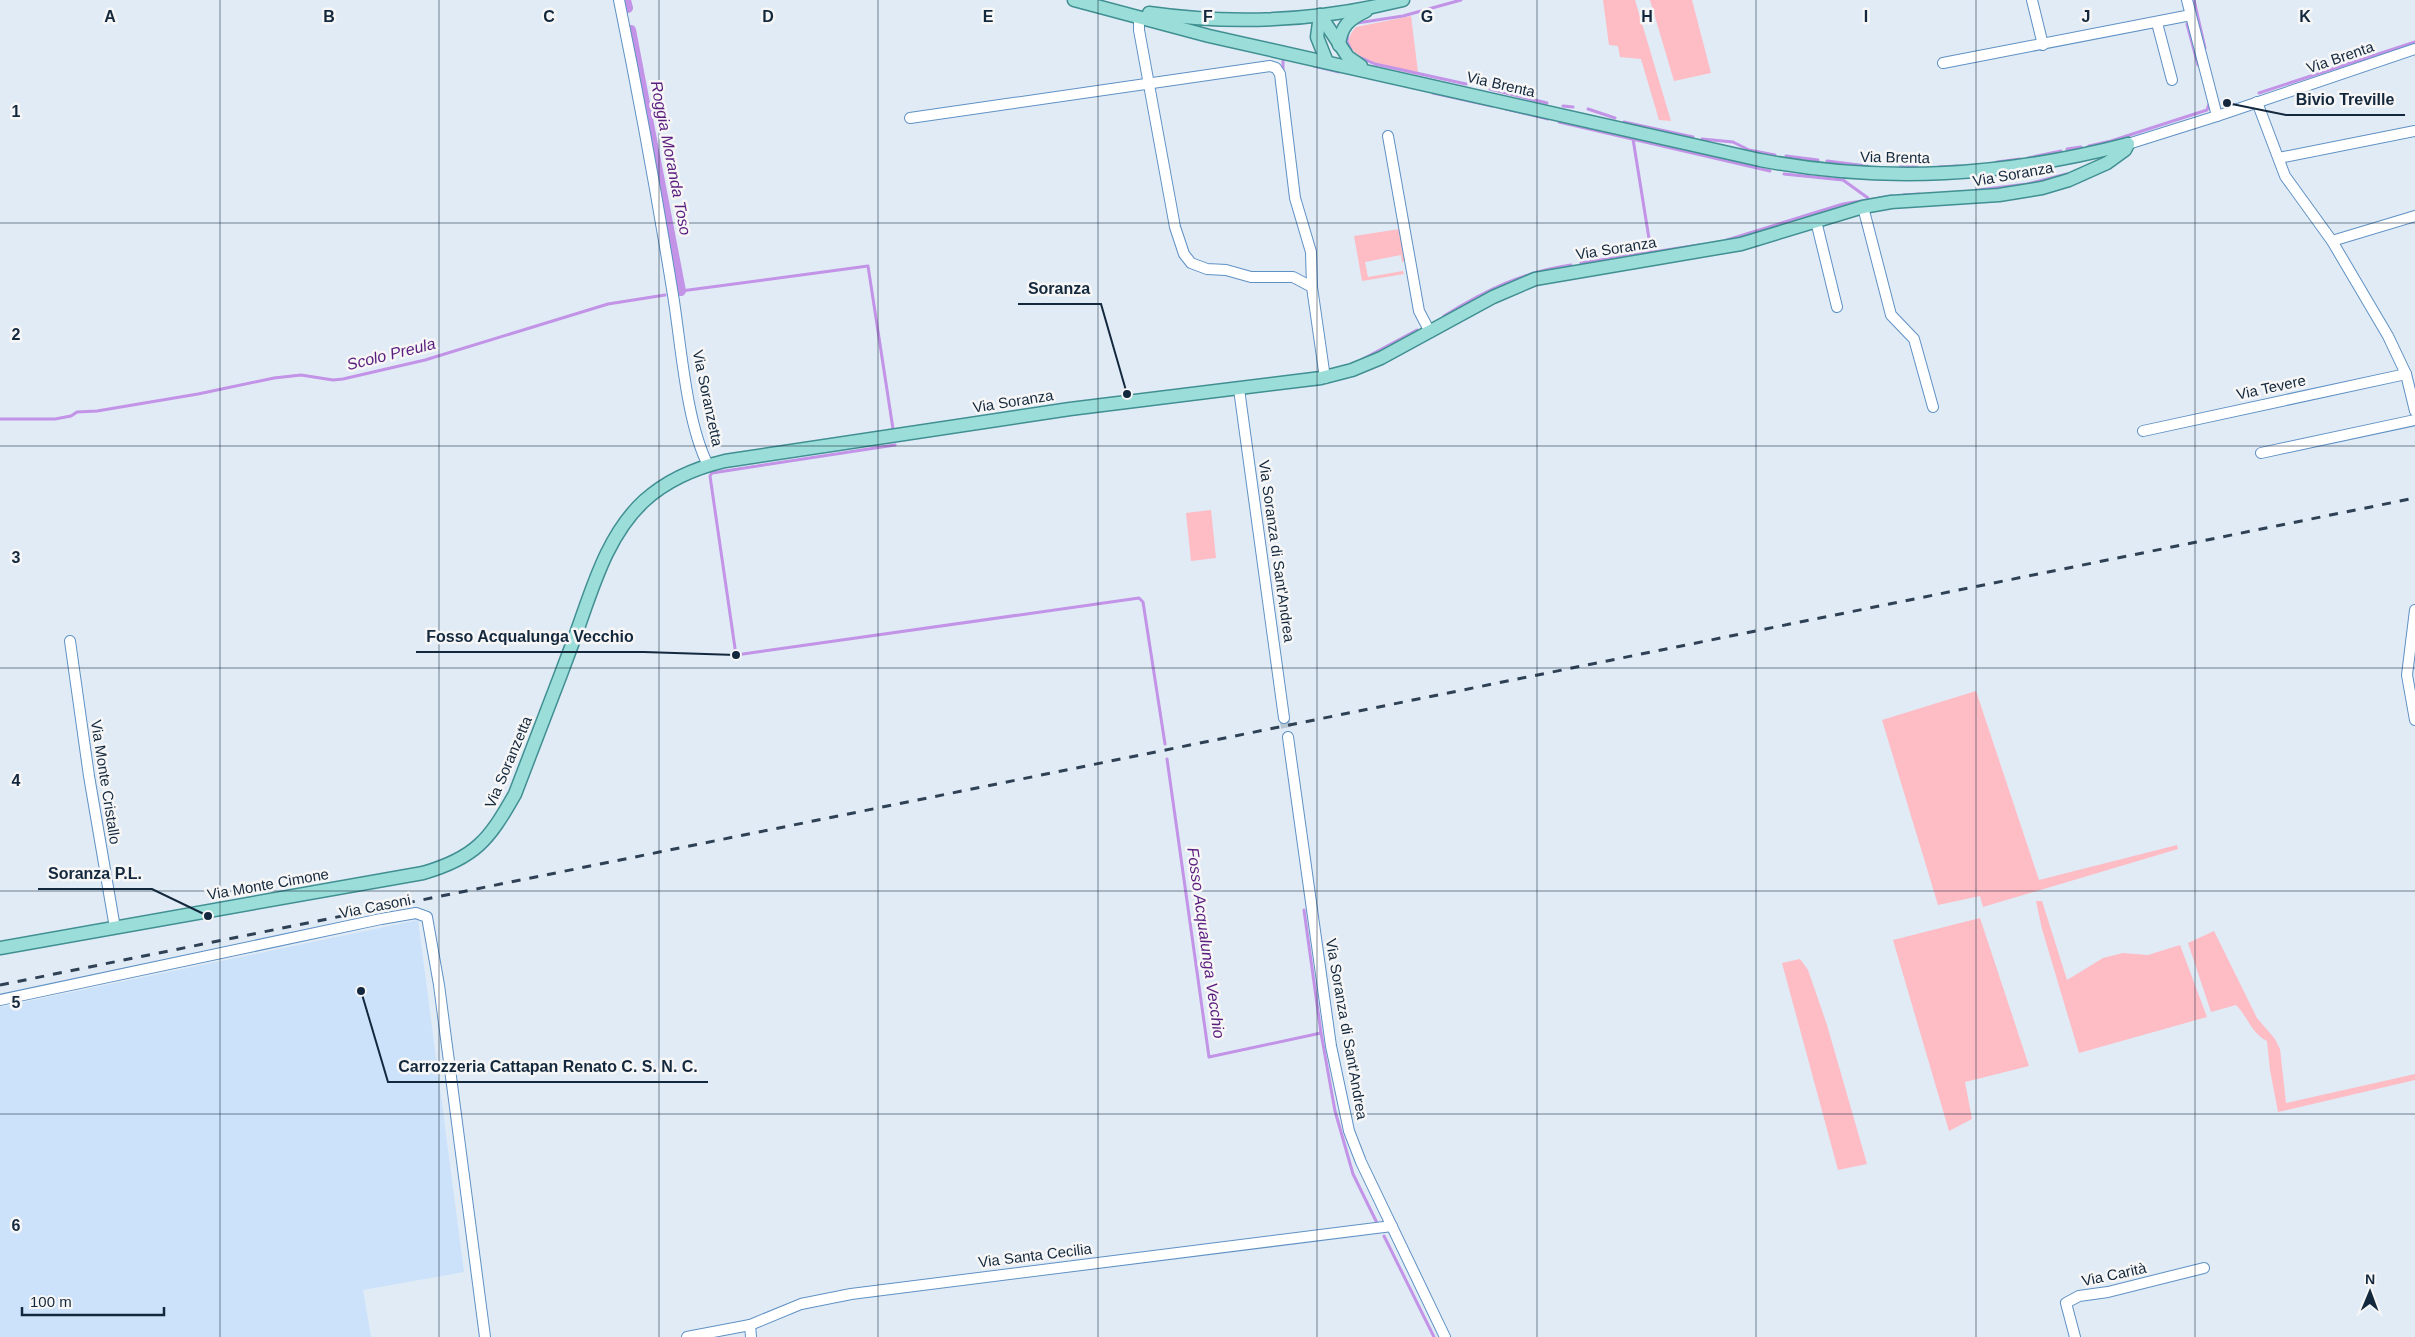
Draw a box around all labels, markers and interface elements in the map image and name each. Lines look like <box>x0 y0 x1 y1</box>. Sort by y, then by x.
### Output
text: A <box>104 8 116 25</box>
text: B <box>323 8 335 25</box>
text: C <box>543 8 555 25</box>
text: D <box>762 8 774 25</box>
text: E <box>983 8 994 25</box>
text: F <box>1203 8 1213 25</box>
text: G <box>1421 8 1433 25</box>
text: H <box>1641 8 1653 25</box>
text: I <box>1864 8 1868 25</box>
text: J <box>2082 8 2090 25</box>
text: K <box>2299 8 2311 25</box>
street label: Via Brenta <box>2304 37 2376 76</box>
street label: Via Brenta <box>1465 68 1538 100</box>
water label: Roggia Moranda Toso <box>648 79 694 237</box>
callout: Bivio Treville <box>2286 84 2405 115</box>
text: Bivio Treville <box>2296 91 2394 108</box>
text: 1 <box>12 103 21 120</box>
street label: Via Brenta <box>1860 148 1931 166</box>
street label: Via Soranza <box>1971 158 2055 189</box>
street label: Via Soranza <box>1574 233 1658 263</box>
callout: Soranza <box>1018 273 1101 304</box>
text: Soranza <box>1028 280 1090 297</box>
text: 2 <box>12 326 21 343</box>
water label: Scolo Preula <box>345 335 437 373</box>
street label: Via Soranzetta <box>689 348 727 448</box>
street label: Via Tevere <box>2235 371 2307 403</box>
street label: Via Soranza <box>971 386 1055 416</box>
street label: Via Soranza di Sant'Andrea <box>1256 459 1298 644</box>
text: 3 <box>12 549 21 566</box>
callout: Fosso Acqualunga Vecchio <box>416 621 644 652</box>
text: Fosso Acqualunga Vecchio <box>426 628 634 645</box>
street label: Via Soranzetta <box>481 713 535 810</box>
street label: Via Monte Cristallo <box>88 719 124 845</box>
text: 4 <box>12 772 21 789</box>
water label: Fosso Acqualunga Vecchio <box>1184 846 1228 1040</box>
callout: Soranza P.L. <box>38 858 152 889</box>
text: Soranza P.L. <box>48 865 142 882</box>
street label: Via Monte Cimone <box>206 865 330 903</box>
street label: Via Casoni <box>338 891 412 921</box>
street label: Via Soranza di Sant'Andrea <box>1323 937 1371 1122</box>
text: 5 <box>12 994 21 1011</box>
callout: Carrozzeria Cattapan Renato C. S. N. C. <box>388 1051 708 1082</box>
text: Carrozzeria Cattapan Renato C. S. N. C. <box>398 1058 698 1075</box>
text: 6 <box>12 1217 21 1234</box>
street label: Via Santa Cecilia <box>977 1240 1093 1270</box>
street label: Via Carità <box>2080 1259 2148 1289</box>
north arrow <box>2345 1267 2395 1317</box>
text: N <box>2365 1271 2375 1287</box>
scale bar <box>22 1284 165 1316</box>
text: 100 m <box>30 1293 72 1310</box>

